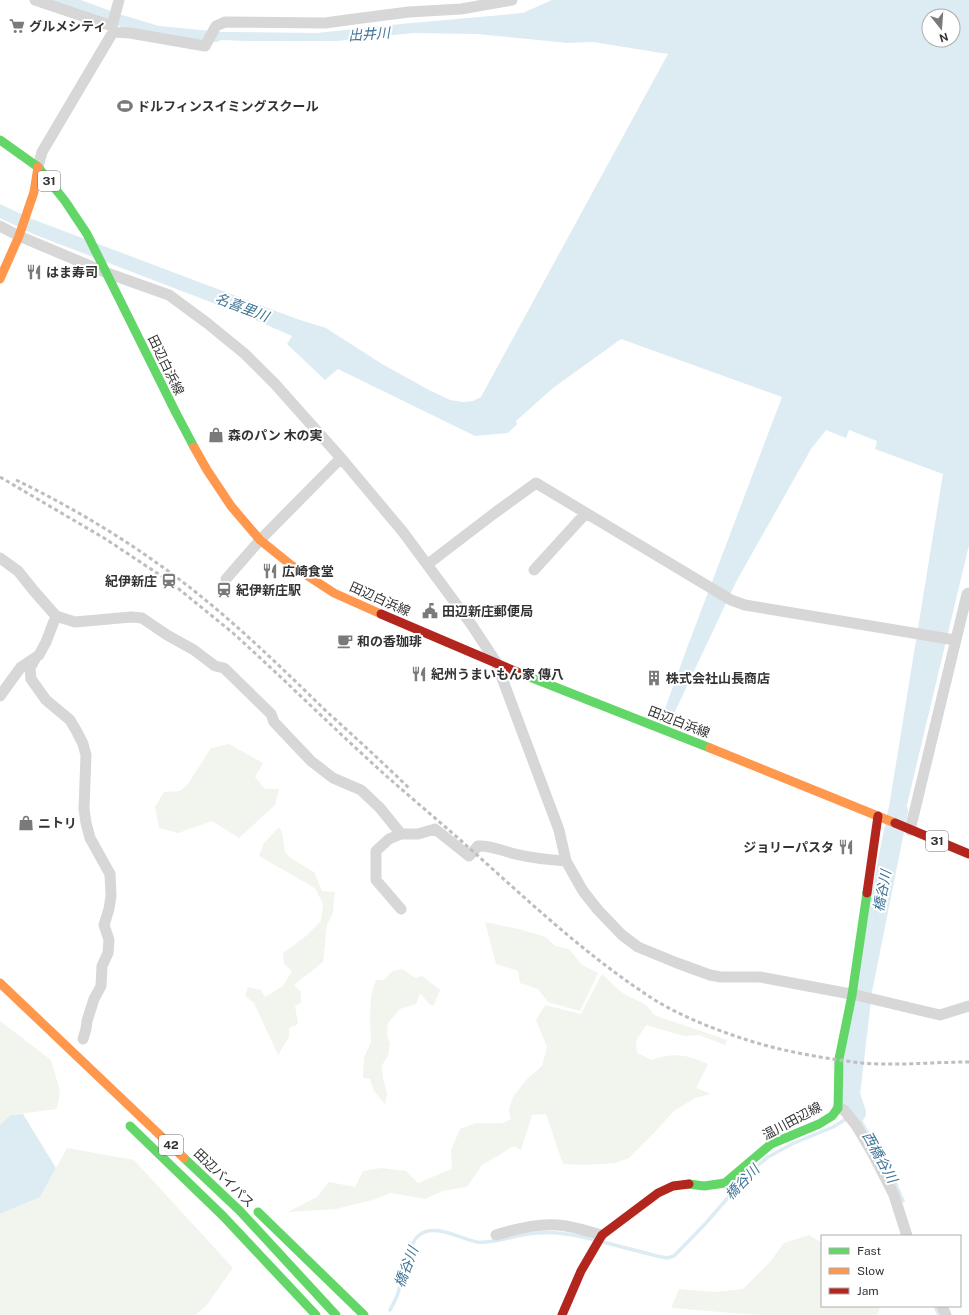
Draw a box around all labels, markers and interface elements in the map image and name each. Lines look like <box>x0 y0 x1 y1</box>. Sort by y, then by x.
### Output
north arrow <box>921 8 961 48</box>
supermarket icon: グルメシティ <box>8 17 26 35</box>
place label: グルメシティ <box>29 19 106 34</box>
water label: 出井川 <box>347 24 393 43</box>
text: N <box>938 31 950 45</box>
sports icon: ドルフィンスイミングスクール <box>116 97 134 115</box>
place label: ドルフィンスイミングスクール <box>137 99 318 114</box>
road number: 31 <box>38 171 60 191</box>
restaurant icon: はま寿司 <box>25 263 43 281</box>
place label: はま寿司 <box>46 265 98 280</box>
water label: 名喜里川 <box>213 289 273 325</box>
street label: 田辺白浜線 <box>145 332 187 398</box>
shop icon: 森のパン 木の実 <box>207 426 225 444</box>
place label: 森のパン 木の実 <box>228 428 323 443</box>
restaurant icon: 広崎食堂 <box>261 562 279 580</box>
place label: 広崎食堂 <box>282 564 334 579</box>
station icon: 紀伊新庄 <box>160 572 178 590</box>
place label: 紀伊新庄 <box>105 574 157 589</box>
street label: 田辺白浜線 <box>347 579 413 619</box>
station icon: 紀伊新庄駅 <box>215 581 233 599</box>
place label: 紀伊新庄駅 <box>236 583 301 598</box>
public building icon: 田辺新庄郵便局 <box>421 602 439 620</box>
place label: 田辺新庄郵便局 <box>442 604 533 619</box>
cafe icon: 和の香珈琲 <box>336 632 354 650</box>
place label: 和の香珈琲 <box>357 634 422 649</box>
restaurant icon: 紀州うまいもん家 傳八 <box>410 665 428 683</box>
place label: 紀州うまいもん家 傳八 <box>431 667 564 682</box>
building icon: 株式会社山長商店 <box>645 669 663 687</box>
place label: 株式会社山長商店 <box>666 671 770 686</box>
street label: 田辺白浜線 <box>646 703 712 741</box>
shop icon: ニトリ <box>17 814 35 832</box>
place label: ニトリ <box>38 816 77 831</box>
road number: 31 <box>926 831 948 851</box>
restaurant icon: ジョリーパスタ <box>837 838 855 856</box>
place label: ジョリーパスタ <box>743 840 834 855</box>
water label: 橋谷川 <box>870 867 894 913</box>
street label: 温川田辺線 <box>760 1099 824 1143</box>
water label: 西橋谷川 <box>859 1129 902 1187</box>
road number: 42 <box>159 1135 183 1155</box>
street label: 田辺バイパス <box>191 1146 257 1210</box>
water label: 橋谷川 <box>722 1160 764 1203</box>
legend <box>821 1235 961 1307</box>
water label: 橋谷川 <box>391 1243 422 1289</box>
text: Fast <box>857 1244 882 1258</box>
text: Slow <box>857 1264 885 1278</box>
text: Jam <box>857 1284 879 1298</box>

